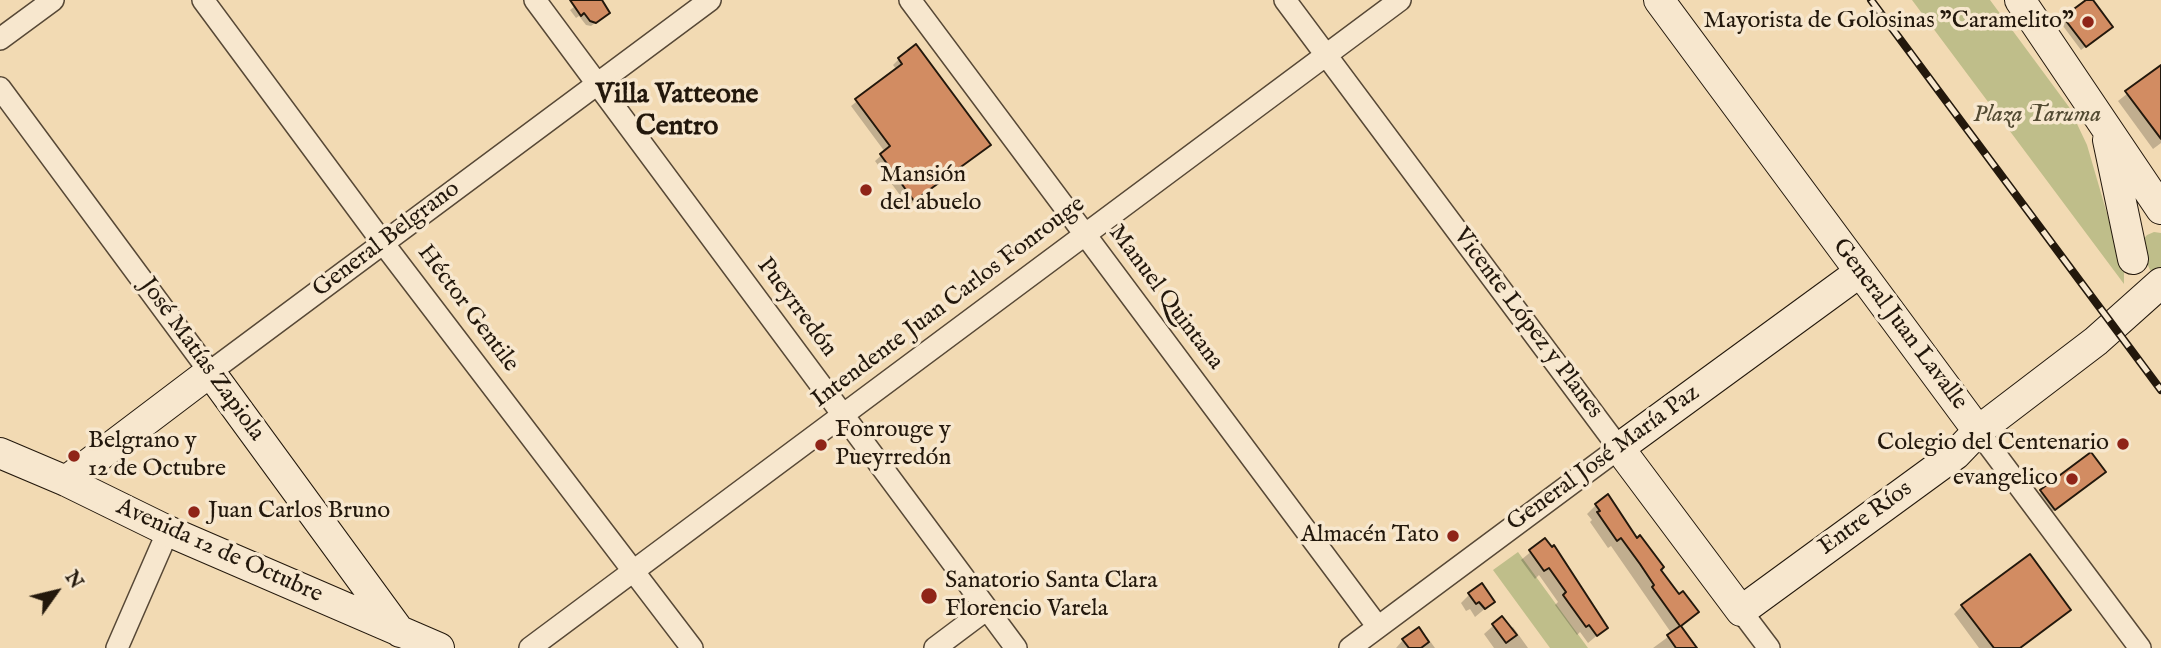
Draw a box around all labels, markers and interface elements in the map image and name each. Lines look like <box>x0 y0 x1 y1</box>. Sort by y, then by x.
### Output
place label: Mayorista de Golosinas "Caramelito" <box>1703 8 2074 36</box>
marker: Mayorista de Golosinas "Caramelito" <box>2080 14 2096 30</box>
district label: Villa Vatteone Centro <box>596 79 758 145</box>
park label: Plaza Taruma <box>1973 102 2101 130</box>
place label: Mansión del abuelo <box>880 162 982 218</box>
street label: General Belgrano <box>308 175 466 305</box>
marker: Mansión del abuelo <box>858 182 874 198</box>
street label: Intendente Juan Carlos Fonrouge <box>807 191 1091 415</box>
street label: Manuel Quintana <box>1101 220 1229 376</box>
street label: Vicente López y Planes <box>1446 223 1608 425</box>
street label: General Juan Lavalle <box>1825 234 1973 416</box>
street label: Héctor Gentile <box>410 240 524 378</box>
street label: Pueyrredón <box>750 253 842 363</box>
street label: José Matías Zapiola <box>132 273 270 447</box>
street label: General José María Paz <box>1502 380 1706 538</box>
place label: Fonrouge y Pueyrredón <box>835 417 951 473</box>
place label: Belgrano y 12 de Octubre <box>88 428 226 484</box>
place label: Colegio del Centenario <box>1877 430 2109 458</box>
marker: Colegio del Centenario <box>2115 436 2131 452</box>
marker: Fonrouge y Pueyrredón <box>813 437 829 453</box>
marker: Belgrano y 12 de Octubre <box>66 448 82 464</box>
place label: evangelico <box>1953 465 2058 493</box>
marker: evangelico <box>2064 471 2080 487</box>
street label: Entre Ríos <box>1814 475 1918 563</box>
street label: Avenida 12 de Octubre <box>111 494 327 610</box>
place label: Juan Carlos Bruno <box>208 498 390 526</box>
marker: Juan Carlos Bruno <box>186 504 202 520</box>
place label: Almacén Tato <box>1301 522 1439 550</box>
marker: Almacén Tato <box>1445 528 1461 544</box>
north arrow <box>21 557 91 627</box>
text: N <box>59 567 88 594</box>
place label: Sanatorio Santa Clara Florencio Varela <box>945 568 1158 624</box>
marker: Sanatorio Santa Clara Florencio Varela <box>919 586 939 606</box>

